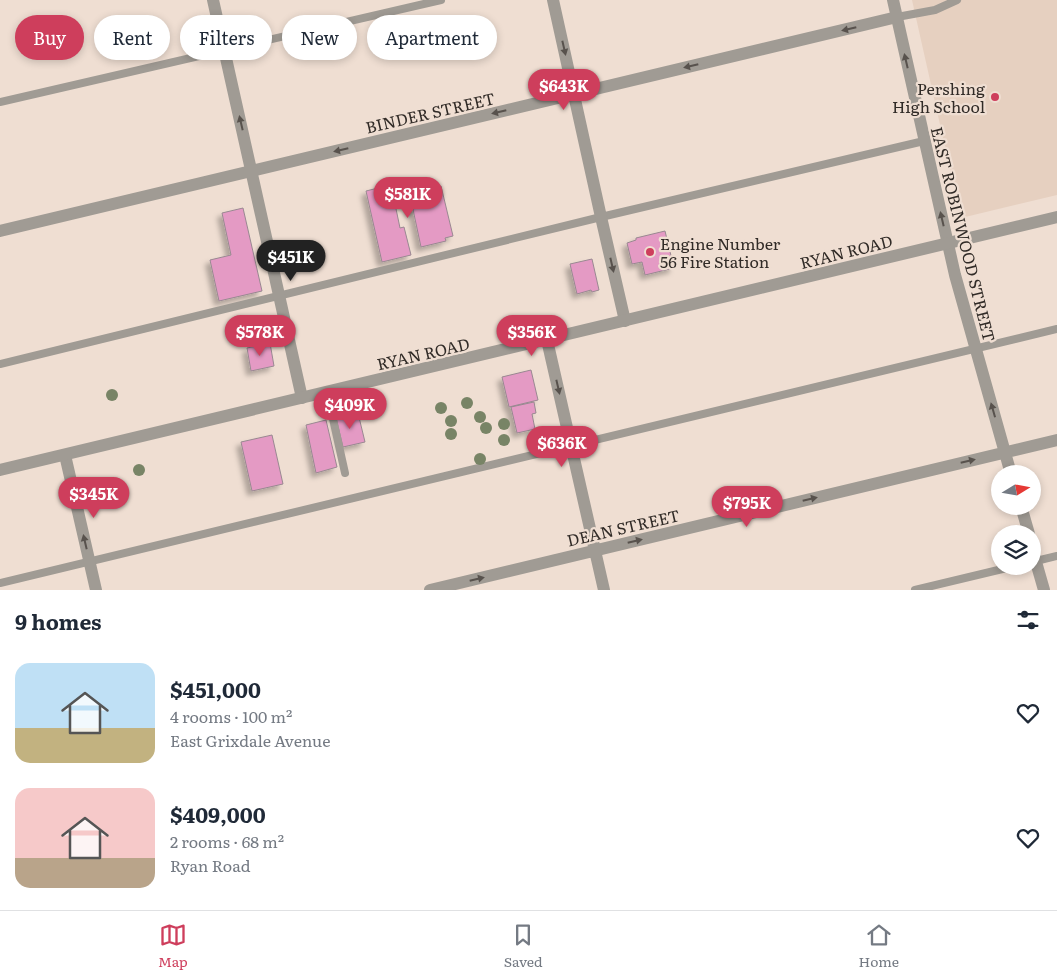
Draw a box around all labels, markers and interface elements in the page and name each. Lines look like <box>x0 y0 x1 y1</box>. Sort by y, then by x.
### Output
chip: Buy <box>15 15 84 60</box>
chip: Rent <box>94 15 170 60</box>
chip: Filters <box>180 15 272 60</box>
chip: New <box>282 15 357 60</box>
chip: Apartment <box>367 15 497 60</box>
one-way arrow <box>842 25 857 33</box>
one-way arrow <box>560 40 568 55</box>
one-way arrow <box>902 53 910 68</box>
one-way arrow <box>683 62 698 70</box>
pin: $643K <box>529 68 599 111</box>
text: $643K <box>539 73 589 97</box>
place label: Pershing High School <box>892 76 985 118</box>
street label: BINDER STREET <box>363 85 497 139</box>
marker: Pershing High School <box>989 91 1001 103</box>
one-way arrow <box>491 108 506 116</box>
one-way arrow <box>237 116 245 131</box>
street label: EAST ROBINWOOD STREET <box>926 124 1002 344</box>
one-way arrow <box>333 146 348 154</box>
pin: $581K <box>373 176 443 219</box>
text: $581K <box>385 181 431 205</box>
one-way arrow <box>938 212 946 227</box>
street label: RYAN ROAD <box>797 228 895 274</box>
place label: Engine Number 56 Fire Station <box>660 231 781 273</box>
pin: $451K <box>256 240 326 282</box>
text: $451K <box>267 244 315 268</box>
marker: Engine Number 56 Fire Station <box>644 246 656 258</box>
one-way arrow <box>608 257 616 272</box>
pin: $578K <box>225 314 295 357</box>
pin: $356K <box>497 314 567 357</box>
text: $578K <box>236 319 284 343</box>
text: $356K <box>508 319 556 343</box>
street label: RYAN ROAD <box>374 331 472 375</box>
one-way arrow <box>554 380 562 395</box>
pin: $409K <box>315 388 385 430</box>
text: $409K <box>325 392 375 416</box>
one-way arrow <box>989 402 997 417</box>
pin: $636K <box>527 426 597 468</box>
text: $636K <box>537 430 587 454</box>
one-way arrow <box>961 457 976 465</box>
north arrow <box>991 465 1041 515</box>
map controls <box>991 465 1041 575</box>
pin: $345K <box>59 476 129 519</box>
text: $345K <box>69 481 119 505</box>
pin: $795K <box>712 486 782 528</box>
text: $795K <box>723 490 771 514</box>
one-way arrow <box>803 495 818 503</box>
street label: DEAN STREET <box>564 502 682 552</box>
button: layers <box>991 525 1041 575</box>
one-way arrow <box>81 535 89 550</box>
one-way arrow <box>628 537 643 545</box>
one-way arrow <box>470 575 485 583</box>
text: 9 homes <box>15 605 102 636</box>
icon: filters <box>1014 606 1042 634</box>
text: $451,000 <box>170 673 261 704</box>
icon: home <box>55 683 115 743</box>
icon: heart <box>1014 699 1042 727</box>
text: 4 rooms · 100 m² <box>170 704 292 728</box>
text: East Grixdale Avenue <box>170 728 330 752</box>
text: $409,000 <box>170 798 266 829</box>
icon: home <box>55 808 115 868</box>
icon: heart <box>1014 824 1042 852</box>
text: 2 rooms · 68 m² <box>170 829 284 853</box>
text: Ryan Road <box>170 853 250 877</box>
tab: Map <box>158 921 188 971</box>
tab: Saved <box>504 921 543 971</box>
tab: Home <box>859 921 899 971</box>

